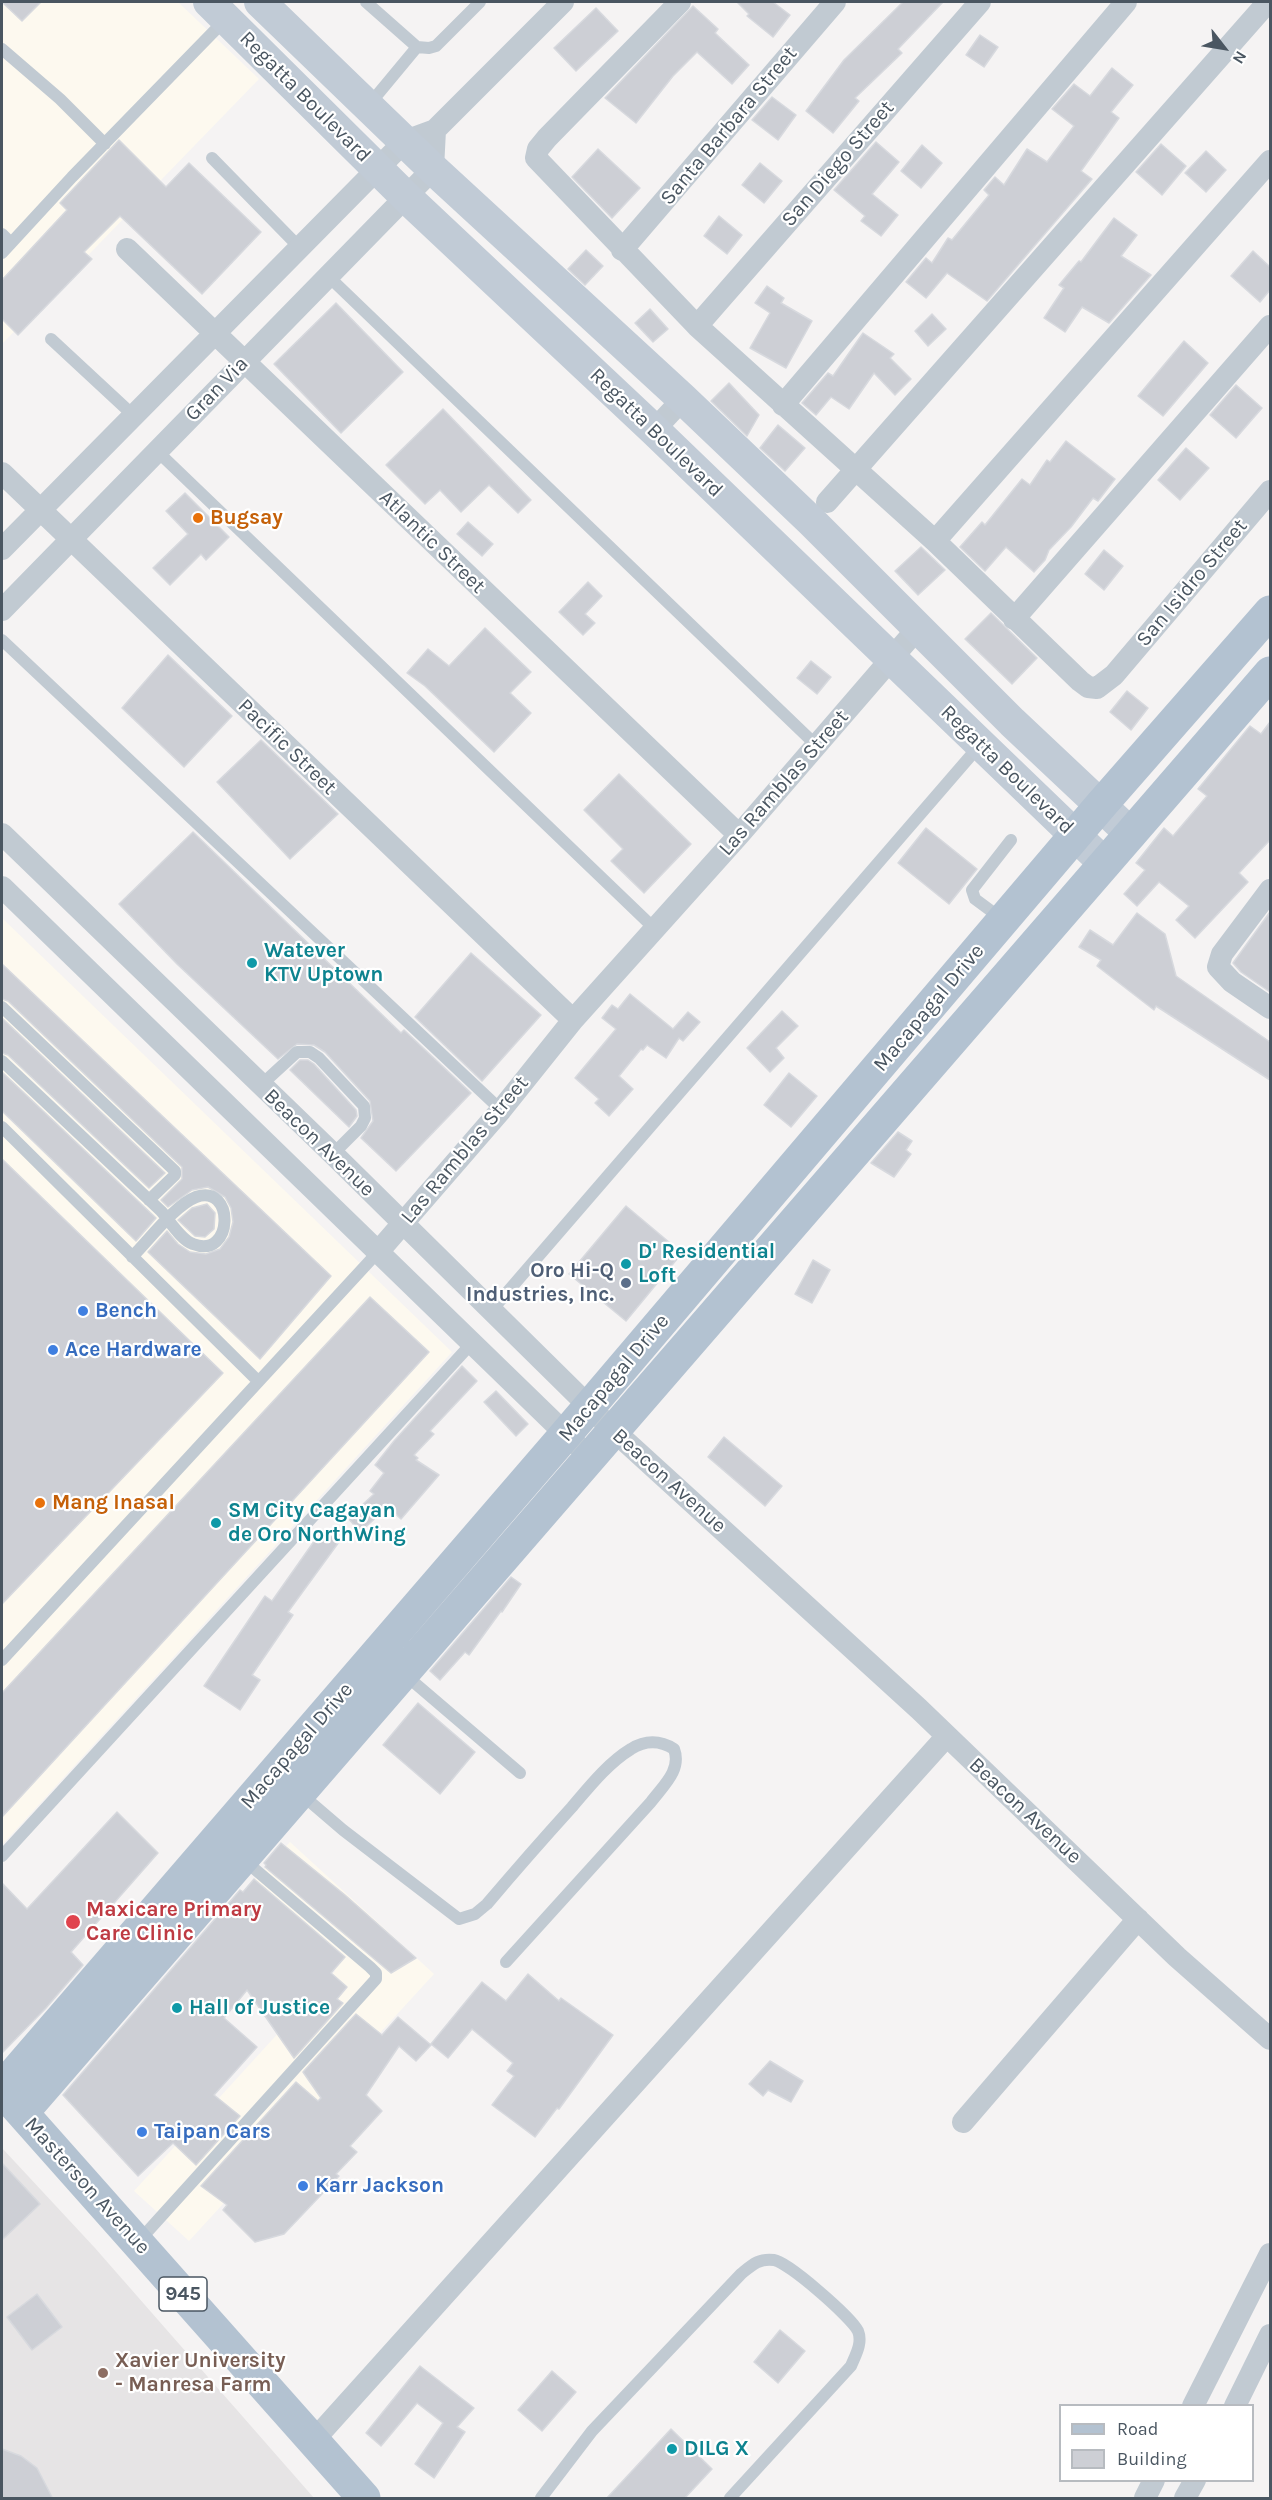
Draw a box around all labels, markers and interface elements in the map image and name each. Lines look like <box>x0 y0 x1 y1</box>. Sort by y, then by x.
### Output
north arrow <box>1194 18 1254 78</box>
street label: Regatta Boulevard <box>234 26 376 168</box>
street label: Santa Barbara Street <box>655 42 803 210</box>
text: N <box>1229 48 1251 67</box>
street label: San Diego Street <box>776 96 900 232</box>
street label: Gran Via <box>180 351 254 427</box>
street label: Regatta Boulevard <box>584 363 728 503</box>
street label: Atlantic Street <box>374 485 490 599</box>
place label: Bugsay <box>210 505 283 531</box>
marker: Bugsay <box>191 511 205 525</box>
street label: San Isidro Street <box>1131 514 1253 652</box>
street label: Pacific Street <box>232 694 342 800</box>
street label: Regatta Boulevard <box>935 700 1079 840</box>
street label: Las Ramblas Street <box>714 705 854 861</box>
place label: Watever KTV Uptown <box>264 938 383 988</box>
street label: Macapagal Drive <box>868 939 990 1077</box>
marker: Watever KTV Uptown <box>245 956 259 970</box>
street label: Las Ramblas Street <box>396 1071 534 1229</box>
street label: Beacon Avenue <box>258 1084 380 1202</box>
place label: D' Residential Loft <box>638 1239 775 1289</box>
marker: D' Residential Loft <box>619 1257 633 1271</box>
place label: Oro Hi-Q Industries, Inc. <box>466 1258 614 1308</box>
marker: Oro Hi-Q Industries, Inc. <box>619 1276 633 1290</box>
place label: Bench <box>95 1298 157 1324</box>
marker: Bench <box>76 1304 90 1318</box>
street label: Macapagal Drive <box>553 1309 675 1447</box>
place label: Ace Hardware <box>65 1337 202 1363</box>
marker: Ace Hardware <box>46 1343 60 1357</box>
street label: Beacon Avenue <box>607 1423 731 1539</box>
place label: Mang Inasal <box>52 1490 175 1516</box>
marker: Mang Inasal <box>33 1496 47 1510</box>
place label: SM City Cagayan de Oro NorthWing <box>228 1498 406 1548</box>
marker: SM City Cagayan de Oro NorthWing <box>209 1516 223 1530</box>
street label: Macapagal Drive <box>235 1678 359 1814</box>
street label: Beacon Avenue <box>964 1753 1086 1869</box>
place label: Maxicare Primary Care Clinic <box>86 1897 262 1947</box>
marker: Maxicare Primary Care Clinic <box>64 1913 82 1931</box>
place label: Hall of Justice <box>189 1995 330 2021</box>
marker: Hall of Justice <box>170 2001 184 2015</box>
street label: Masterson Avenue <box>19 2112 155 2260</box>
place label: Taipan Cars <box>154 2119 271 2145</box>
marker: Taipan Cars <box>135 2125 149 2139</box>
place label: Karr Jackson <box>315 2173 444 2199</box>
marker: Karr Jackson <box>296 2179 310 2193</box>
road number: 945 <box>159 2277 207 2311</box>
place label: Xavier University - Manresa Farm <box>115 2348 286 2398</box>
marker: Xavier University - Manresa Farm <box>96 2366 110 2380</box>
legend <box>1059 2404 1254 2482</box>
text: Road <box>1117 2418 1158 2440</box>
place label: DILG X <box>684 2436 749 2462</box>
marker: DILG X <box>665 2442 679 2456</box>
text: Building <box>1117 2448 1187 2470</box>

